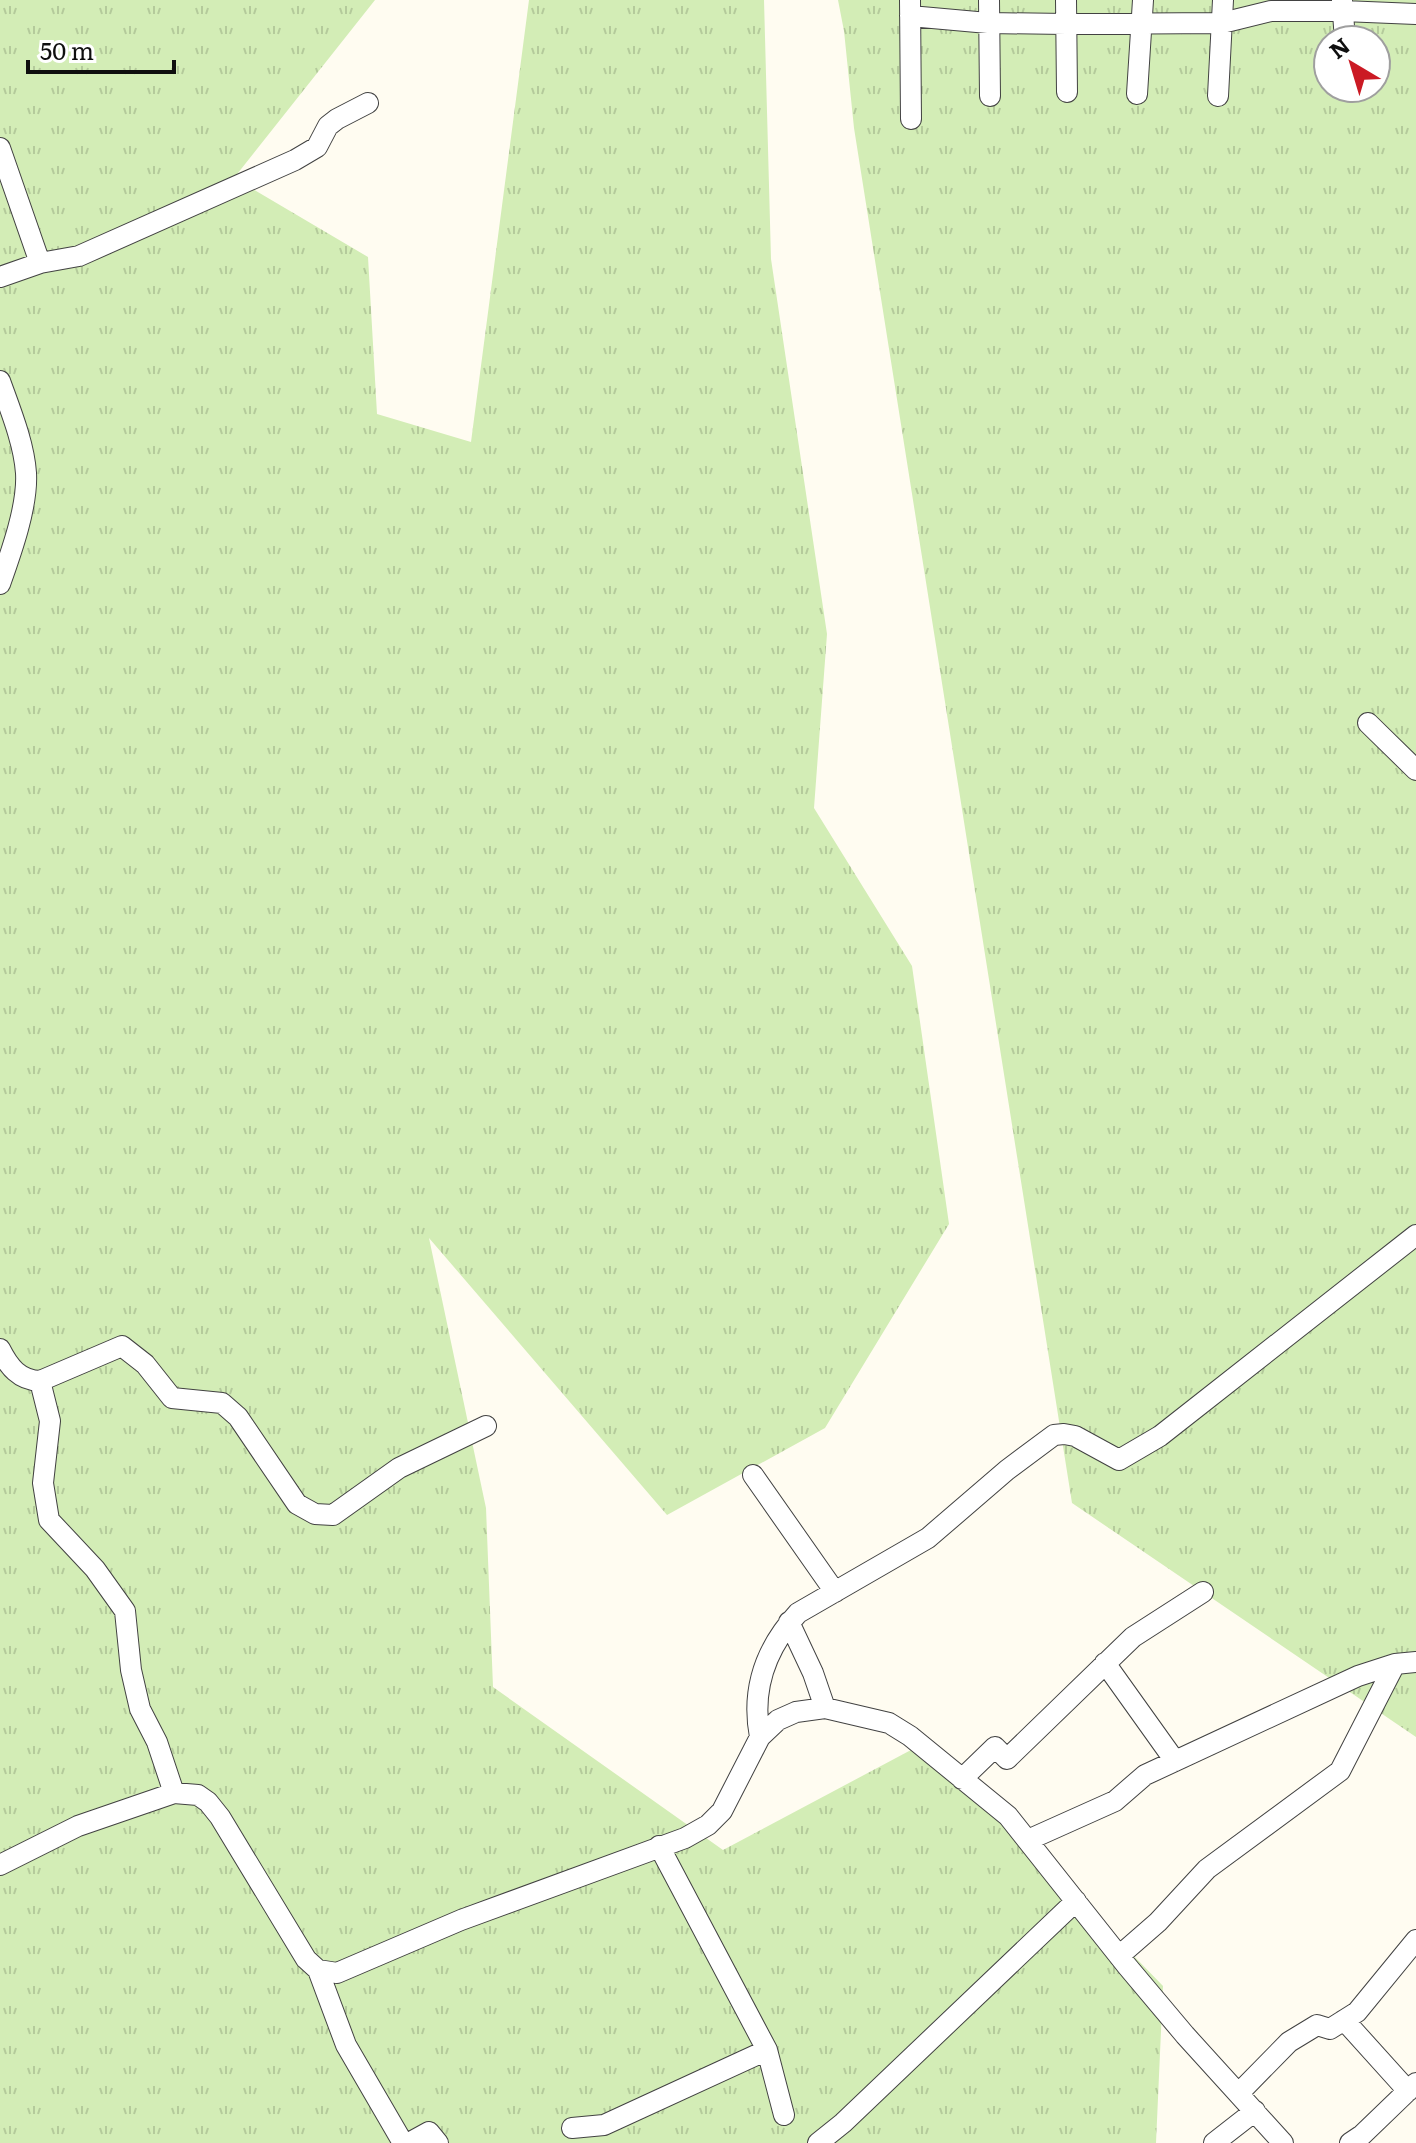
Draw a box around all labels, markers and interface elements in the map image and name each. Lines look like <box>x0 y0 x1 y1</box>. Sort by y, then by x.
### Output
scale bar <box>28 24 174 74</box>
north arrow <box>1312 24 1392 104</box>
text: N <box>1321 28 1356 66</box>
text: 50 m <box>40 32 94 67</box>

